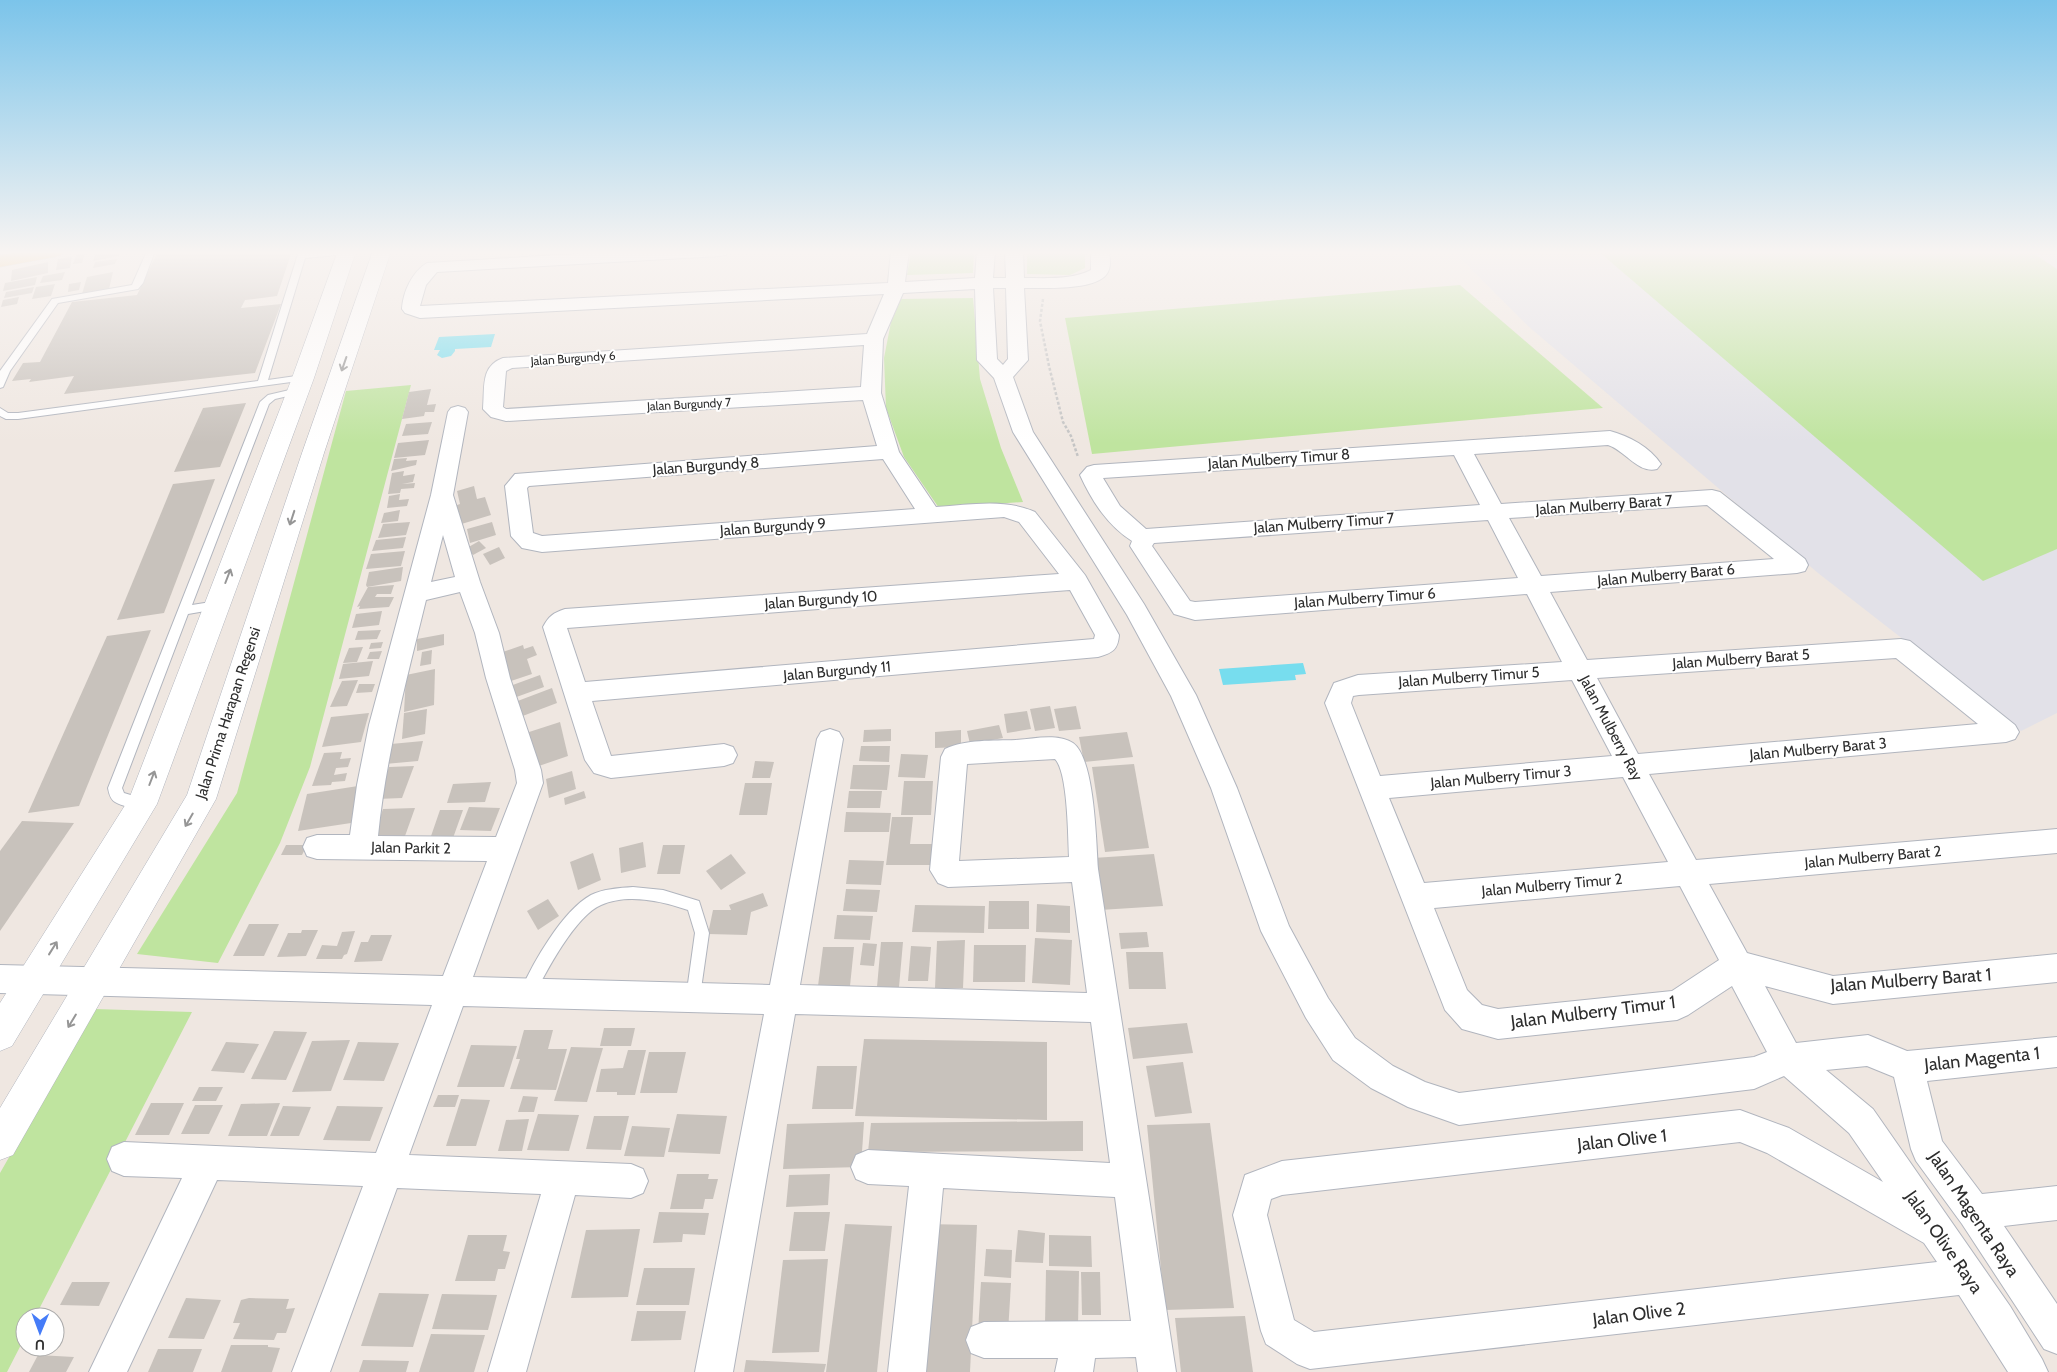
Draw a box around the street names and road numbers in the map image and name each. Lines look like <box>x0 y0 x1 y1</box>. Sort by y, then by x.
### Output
street label: Jalan Burgundy 6 <box>529 348 616 369</box>
street label: Jalan Burgundy 7 <box>646 394 731 414</box>
street label: Jalan Mulberry Timur 8 <box>1206 445 1351 473</box>
street label: Jalan Burgundy 8 <box>651 453 760 479</box>
street label: Jalan Mulberry Barat 7 <box>1534 491 1673 519</box>
street label: Jalan Mulberry Timur 7 <box>1252 509 1395 537</box>
street label: Jalan Burgundy 9 <box>718 514 827 540</box>
street label: Jalan Mulberry Barat 6 <box>1595 560 1736 590</box>
street label: Jalan Mulberry Timur 6 <box>1293 584 1436 612</box>
street label: Jalan Burgundy 10 <box>763 587 878 613</box>
street label: Jalan Prima Harapan Regensi <box>191 625 264 802</box>
street label: Jalan Mulberry Barat 5 <box>1671 645 1810 673</box>
street label: Jalan Burgundy 11 <box>782 657 891 685</box>
street label: Jalan Mulberry Timur 5 <box>1397 663 1540 691</box>
street label: Jalan Mulberry Ray <box>1575 671 1647 784</box>
street label: Jalan Mulberry Barat 3 <box>1748 734 1887 764</box>
street label: Jalan Mulberry Timur 3 <box>1429 762 1572 792</box>
street label: Jalan Parkit 2 <box>370 838 451 858</box>
street label: Jalan Mulberry Barat 2 <box>1803 842 1942 872</box>
street label: Jalan Mulberry Timur 2 <box>1480 870 1623 900</box>
street label: Jalan Mulberry Barat 1 <box>1829 963 1992 997</box>
street label: Jalan Mulberry Timur 1 <box>1508 991 1677 1033</box>
street label: Jalan Magenta 1 <box>1922 1042 2041 1076</box>
street label: Jalan Olive 1 <box>1575 1124 1668 1156</box>
street label: Jalan Magenta Raya <box>1923 1146 2024 1281</box>
street label: Jalan Olive Raya <box>1900 1186 1988 1298</box>
street label: Jalan Olive 2 <box>1590 1297 1687 1331</box>

